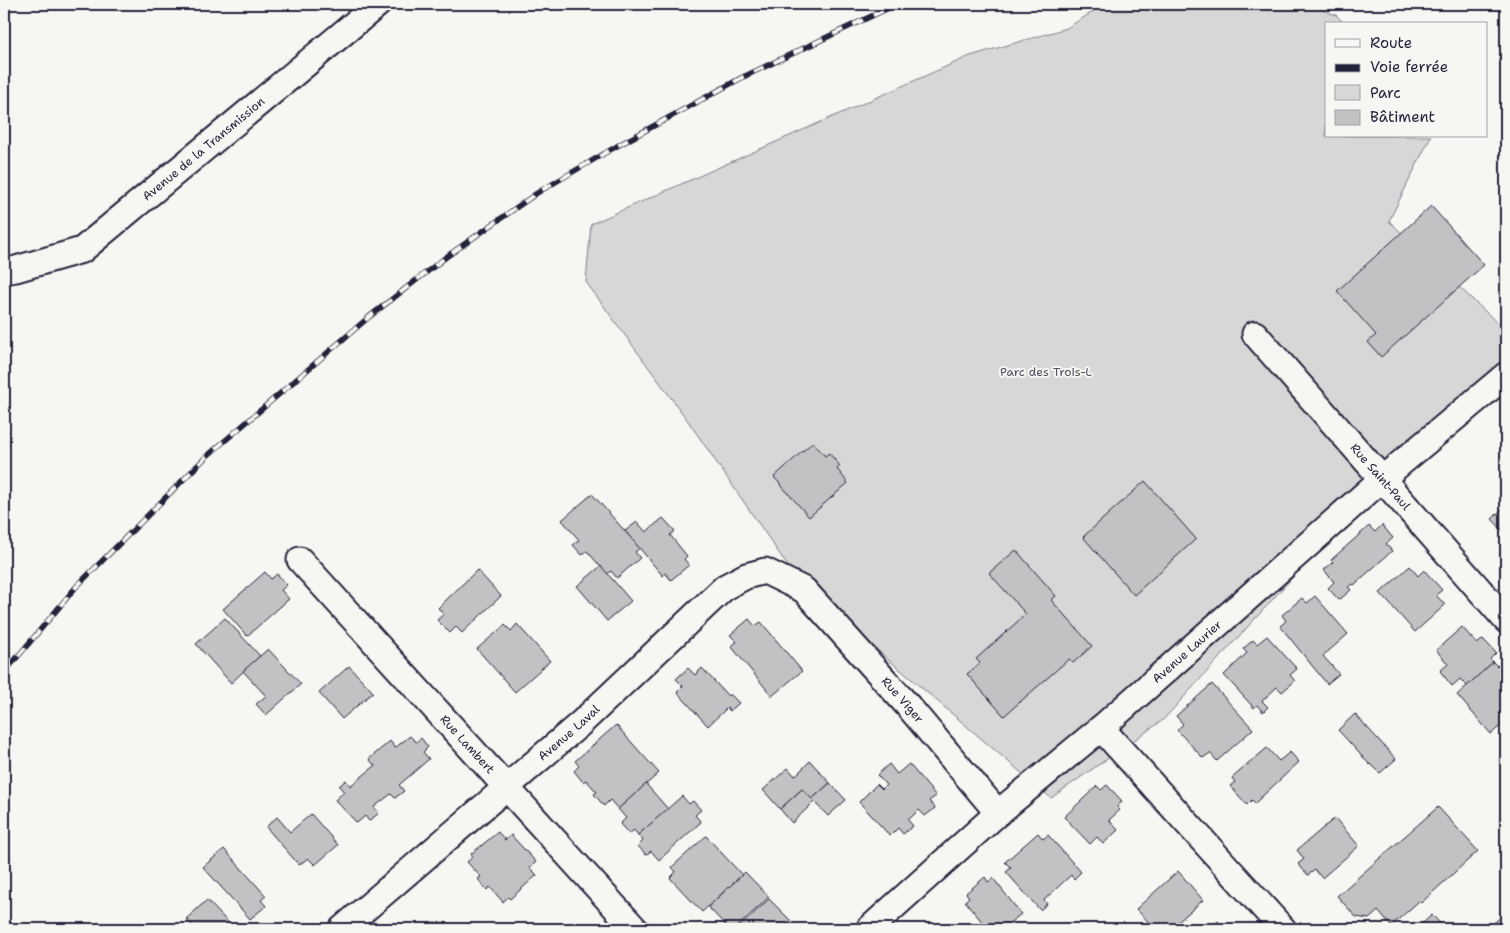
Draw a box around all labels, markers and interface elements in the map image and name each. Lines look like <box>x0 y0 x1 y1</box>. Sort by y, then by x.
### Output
legend <box>1325 22 1488 138</box>
text: Route <box>1370 33 1412 53</box>
text: Voie ferrée <box>1370 57 1448 77</box>
text: Parc <box>1370 83 1401 103</box>
street label: Avenue de la Transmission <box>139 93 268 204</box>
text: Bâtiment <box>1370 107 1435 127</box>
park label: Parc des Trois-L <box>1000 364 1092 380</box>
street label: Rue Saint-Paul <box>1347 440 1414 514</box>
street label: Avenue Laurier <box>1149 616 1225 687</box>
street label: Rue Viger <box>878 673 927 727</box>
street label: Avenue Laval <box>535 701 604 764</box>
street label: Rue Lambert <box>437 712 498 777</box>

